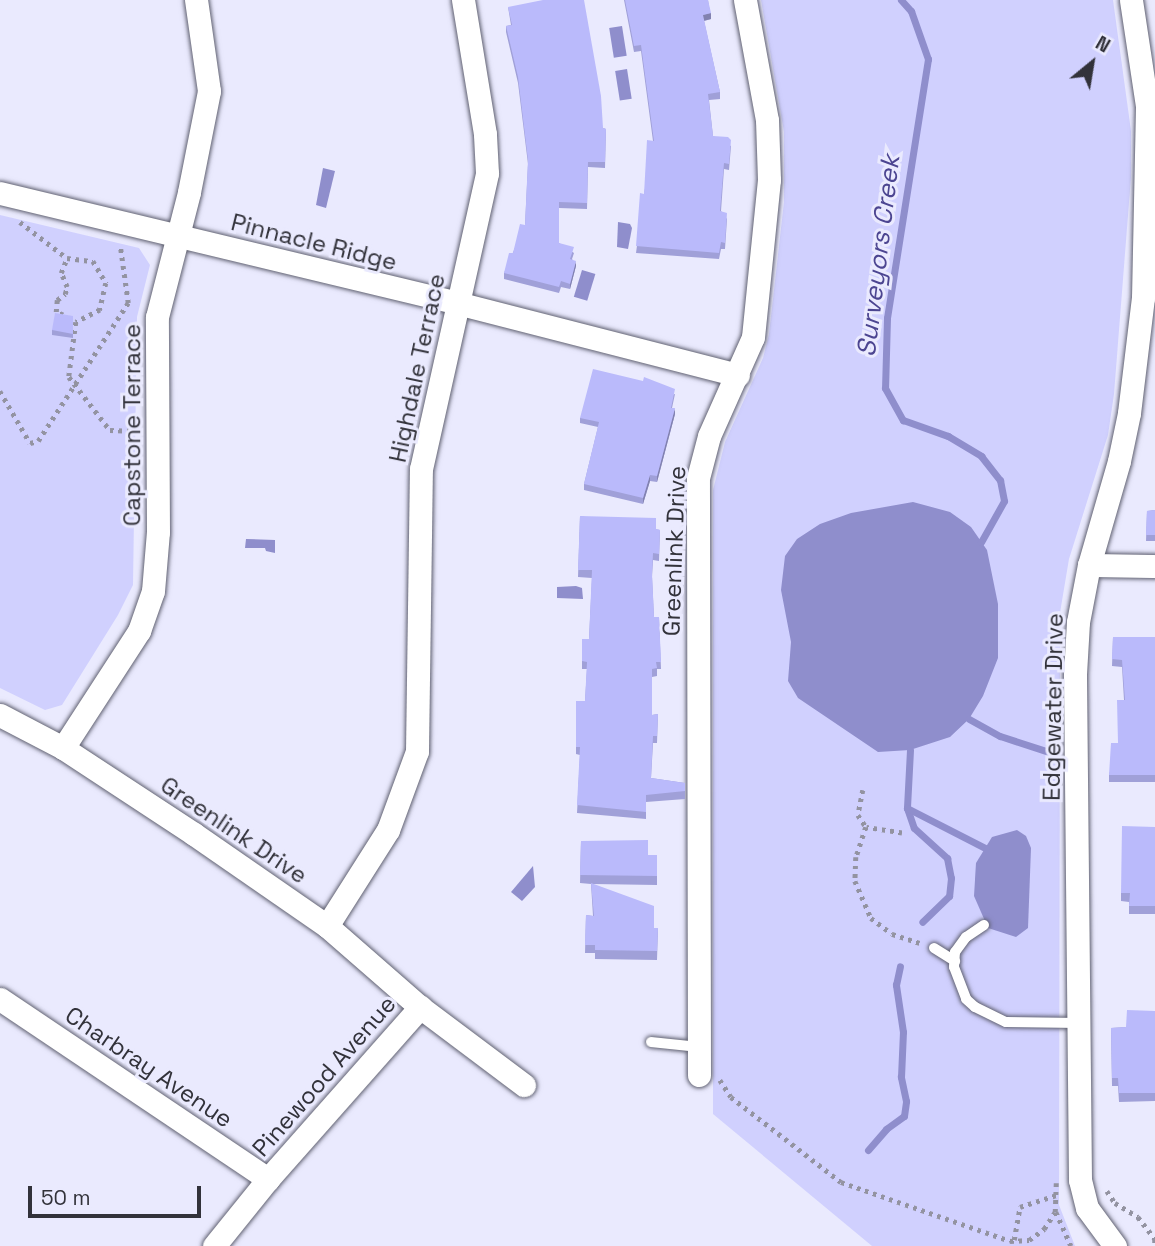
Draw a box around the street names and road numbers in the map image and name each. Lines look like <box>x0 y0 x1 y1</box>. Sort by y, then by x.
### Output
street label: Pinnacle Ridge <box>228 207 400 277</box>
street label: Highdale Terrace <box>383 271 451 465</box>
street label: Capstone Terrace <box>118 323 146 527</box>
street label: Greenlink Drive <box>657 465 691 637</box>
street label: Edgewater Drive <box>1037 613 1069 801</box>
street label: Greenlink Drive <box>155 770 313 890</box>
street label: Pinewood Avenue <box>246 990 402 1162</box>
street label: Charbray Avenue <box>60 1000 238 1134</box>

